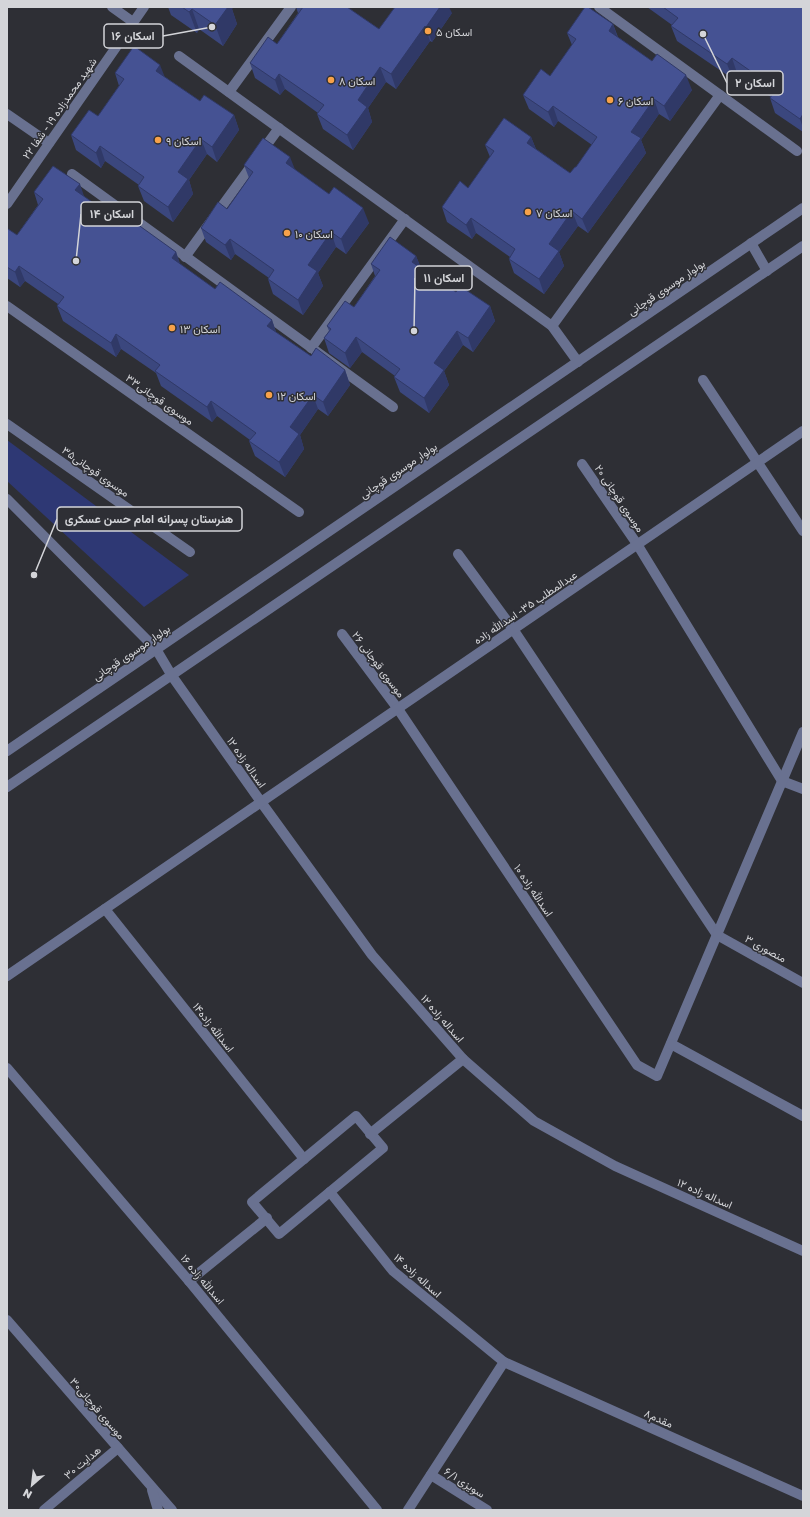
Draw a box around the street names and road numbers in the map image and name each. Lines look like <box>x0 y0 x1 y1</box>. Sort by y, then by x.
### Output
street label: شهید محمدزاده ۱۹ - شفا ۲۲ <box>19 55 100 162</box>
street label: بولوار موسوی قوچانی <box>625 256 708 319</box>
street label: موسوی قوچانی۳۳ <box>122 371 197 429</box>
street label: بولوار موسوی قوچانی <box>357 439 440 502</box>
street label: موسوی قوچانی۳۵ <box>59 443 132 501</box>
street label: موسوی قوچانی ۲۰ <box>591 462 647 535</box>
street label: عبدالمطلب ۳۵- اسدالله زاده <box>471 567 580 647</box>
street label: بولوار موسوی قوچانی <box>90 621 173 684</box>
street label: موسوی قوجانی ۲۶ <box>349 628 408 700</box>
street label: اسداله زاده ۱۲ <box>224 734 269 790</box>
street label: اسدالله زاده ۱۰ <box>511 861 556 919</box>
street label: منصوری ۳ <box>742 931 789 966</box>
street label: اسداله زاده ۱۲ <box>418 992 467 1045</box>
street label: اسدالله زاده۱۴ <box>190 1000 237 1055</box>
street label: اسداله زاده ۱۲ <box>675 1175 735 1212</box>
street label: اسداله زاده ۱۴ <box>391 1250 444 1300</box>
street label: اسدالله زاده ۱۶ <box>178 1251 228 1307</box>
street label: موسوی قوچانی۳۰ <box>66 1375 128 1443</box>
street label: مقدم۸ <box>642 1406 676 1432</box>
street label: هدایت ۳۰ <box>61 1443 104 1482</box>
street label: سویزی ۶/۱ <box>442 1464 488 1501</box>

